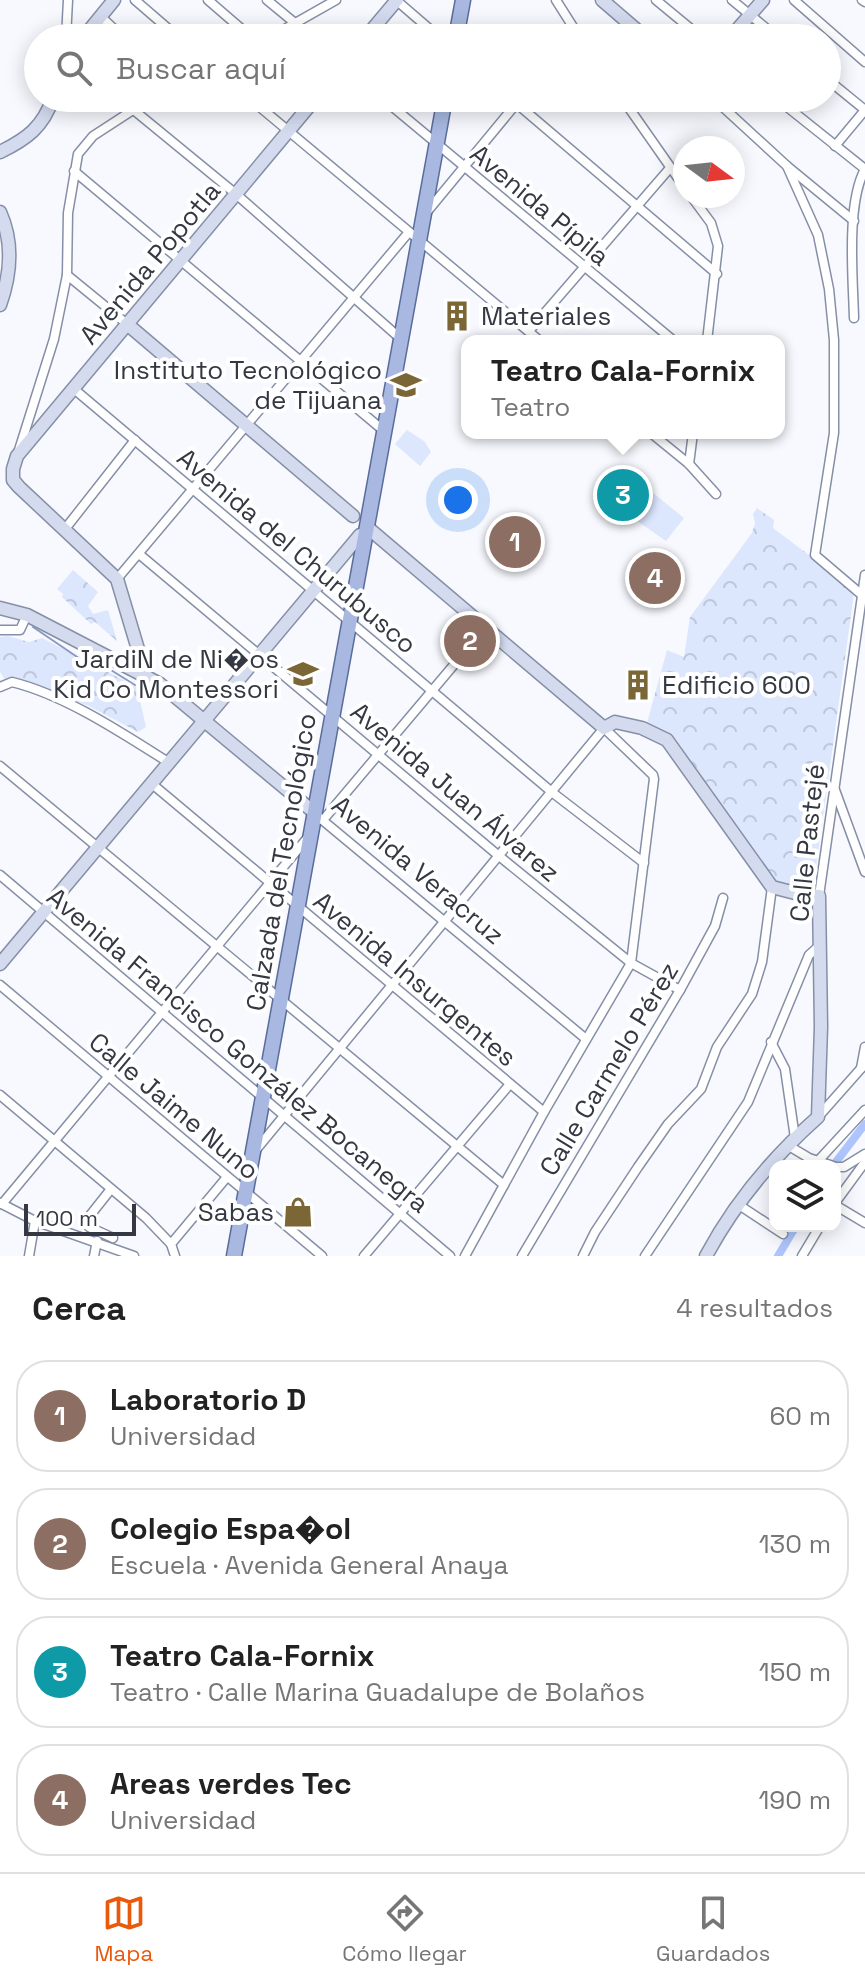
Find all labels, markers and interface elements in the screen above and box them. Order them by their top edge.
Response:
search box [24,24,841,112]
icon: search [52,46,96,90]
text: Buscar aquí [116,49,286,88]
north arrow [673,136,745,208]
street label: Avenida Pípila [463,137,617,273]
street label: Avenida Popotla [72,175,228,351]
building icon: Materiales [440,299,474,333]
place label: Materiales [481,299,611,333]
popup [461,335,785,439]
text: Teatro Cala-Fornix [491,351,755,390]
place label: Instituto Tecnológico de Tijuana [114,353,382,417]
school or university icon: Instituto Tecnológico de Tijuana [389,368,423,402]
text: Teatro [491,390,570,424]
street label: Avenida del Churubusco [170,441,424,661]
pin: 3 [597,465,649,525]
your location [438,480,478,520]
pin: 1 [489,512,541,572]
pin: 4 [629,548,681,608]
pin: 2 [444,611,496,671]
place label: JardiN de Ni�os Kid Co Montessori [53,642,279,706]
school or university icon: JardiN de Ni�os Kid Co Montessori [286,657,320,691]
building icon: Edificio 600 [621,668,655,702]
place label: Edificio 600 [662,668,811,702]
street label: Avenida Juan Álvarez [344,695,566,889]
street label: Calzada del Tecnológico [238,710,324,1014]
street label: Calle Pastejé [782,762,832,924]
street label: Avenida Veracruz [325,788,511,952]
street label: Avenida Francisco González Bocanegra [40,880,436,1220]
street label: Avenida Insurgentes [306,884,524,1074]
street label: Calle Carmelo Pérez [532,956,686,1182]
street label: Calle Jaime Nuno [82,1025,266,1187]
map controls [769,1160,841,1232]
button: layers [769,1160,841,1232]
place label: Sabas [198,1195,274,1229]
shop icon: Sabas [281,1195,315,1229]
scale bar [24,1200,136,1236]
text: 100 m [36,1204,98,1232]
text: Cerca [32,1287,126,1330]
text: 4 resultados [676,1291,833,1325]
text: Laboratorio D [110,1380,306,1419]
text: 1 [54,1399,66,1433]
text: 60 m [769,1399,831,1433]
text: Universidad [110,1419,256,1453]
text: Colegio Espa�ol [110,1509,351,1548]
text: 2 [52,1527,68,1561]
text: 130 m [759,1527,831,1561]
text: Escuela · Avenida General Anaya [110,1548,509,1582]
text: Teatro Cala-Fornix [110,1636,374,1675]
text: 3 [52,1655,68,1689]
text: 150 m [759,1655,831,1689]
text: Teatro · Calle Marina Guadalupe de Bolaños [110,1675,645,1709]
text: Areas verdes Tec [110,1764,352,1803]
text: 4 [52,1783,68,1817]
text: 190 m [759,1783,831,1817]
text: Universidad [110,1803,256,1837]
tab: Mapa [95,1891,153,1967]
tab: Cómo llegar [342,1891,467,1967]
tab: Guardados [656,1891,770,1967]

